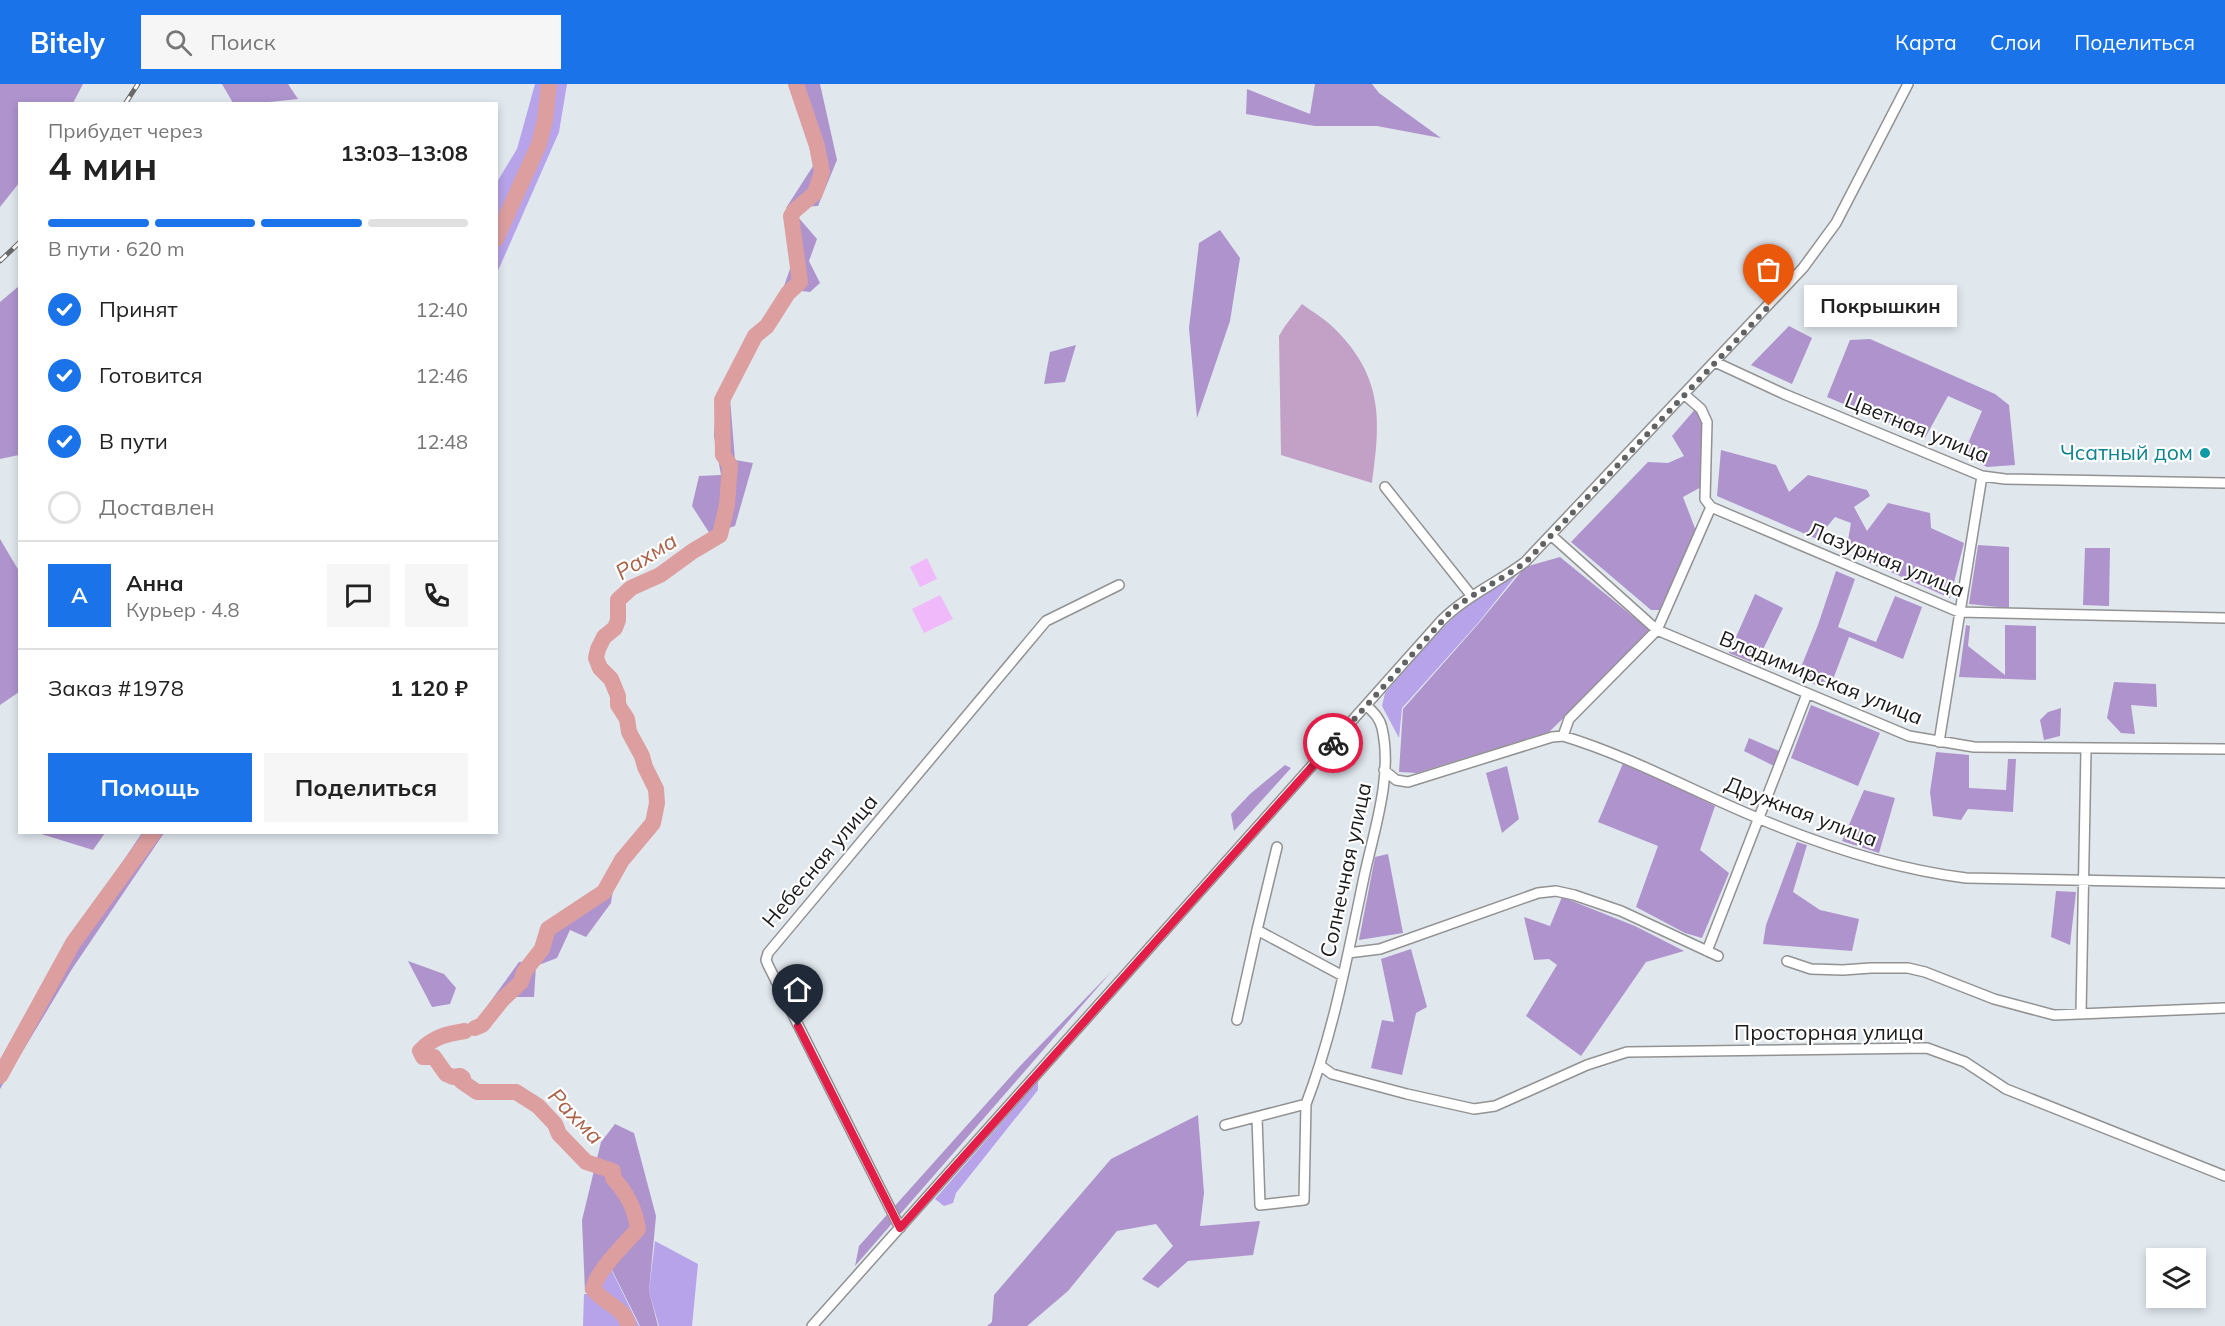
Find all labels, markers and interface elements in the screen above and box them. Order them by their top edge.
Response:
search box [141,15,561,69]
text: Bitely [30,25,105,60]
icon: search [162,26,195,59]
text: Поиск [210,28,276,56]
text: Карта [1895,29,1957,55]
text: Слои [1990,29,2041,55]
text: Поделиться [2074,29,2195,55]
text: Прибудет через [48,118,203,143]
text: 13:03–13:08 [340,139,468,167]
text: 4 мин [48,141,157,190]
text: В пути · 620 m [48,236,184,261]
pin [1743,244,1794,306]
icon: bag [1752,253,1785,286]
callout: Покрышкин [1805,285,1958,327]
icon: check [48,293,81,326]
text: Покрышкин [1820,293,1941,318]
text: Принят [99,295,178,323]
text: 12:40 [415,297,468,322]
icon: check [48,359,81,392]
text: Готовится [99,361,203,389]
text: 12:46 [415,363,468,388]
street label: Цветная улица [1841,386,1993,468]
icon: check [48,425,81,458]
text: В пути [99,427,168,455]
text: 12:48 [415,429,468,454]
place label: Чсатный дом [2060,439,2193,465]
marker: Чсатный дом [2198,446,2212,460]
text: Доставлен [99,493,215,521]
street label: Лазурная улица [1804,516,1969,602]
water label: Рахма [610,526,682,586]
button: chat [327,564,390,627]
button: phone [405,564,468,627]
text: Анна [126,569,184,597]
text: А [71,581,88,609]
text: Курьер · 4.8 [126,597,240,622]
street label: Владимирская улица [1716,624,1927,730]
text: Заказ #1978 [48,674,184,702]
text: 1 120 ₽ [390,674,468,702]
courier [1303,713,1363,773]
icon: bike [1317,727,1350,760]
button: Помощь [48,753,252,822]
button: Поделиться [264,753,468,822]
street label: Дружная улица [1721,770,1881,852]
street label: Солнечная улица [1314,780,1376,960]
street label: Небесная улица [756,789,882,932]
pin [772,964,823,1026]
icon: home [781,973,814,1006]
street label: Просторная улица [1734,1019,1924,1045]
water label: Рахма [542,1082,610,1150]
map controls [2146,1248,2206,1308]
button: layers [2146,1248,2206,1308]

